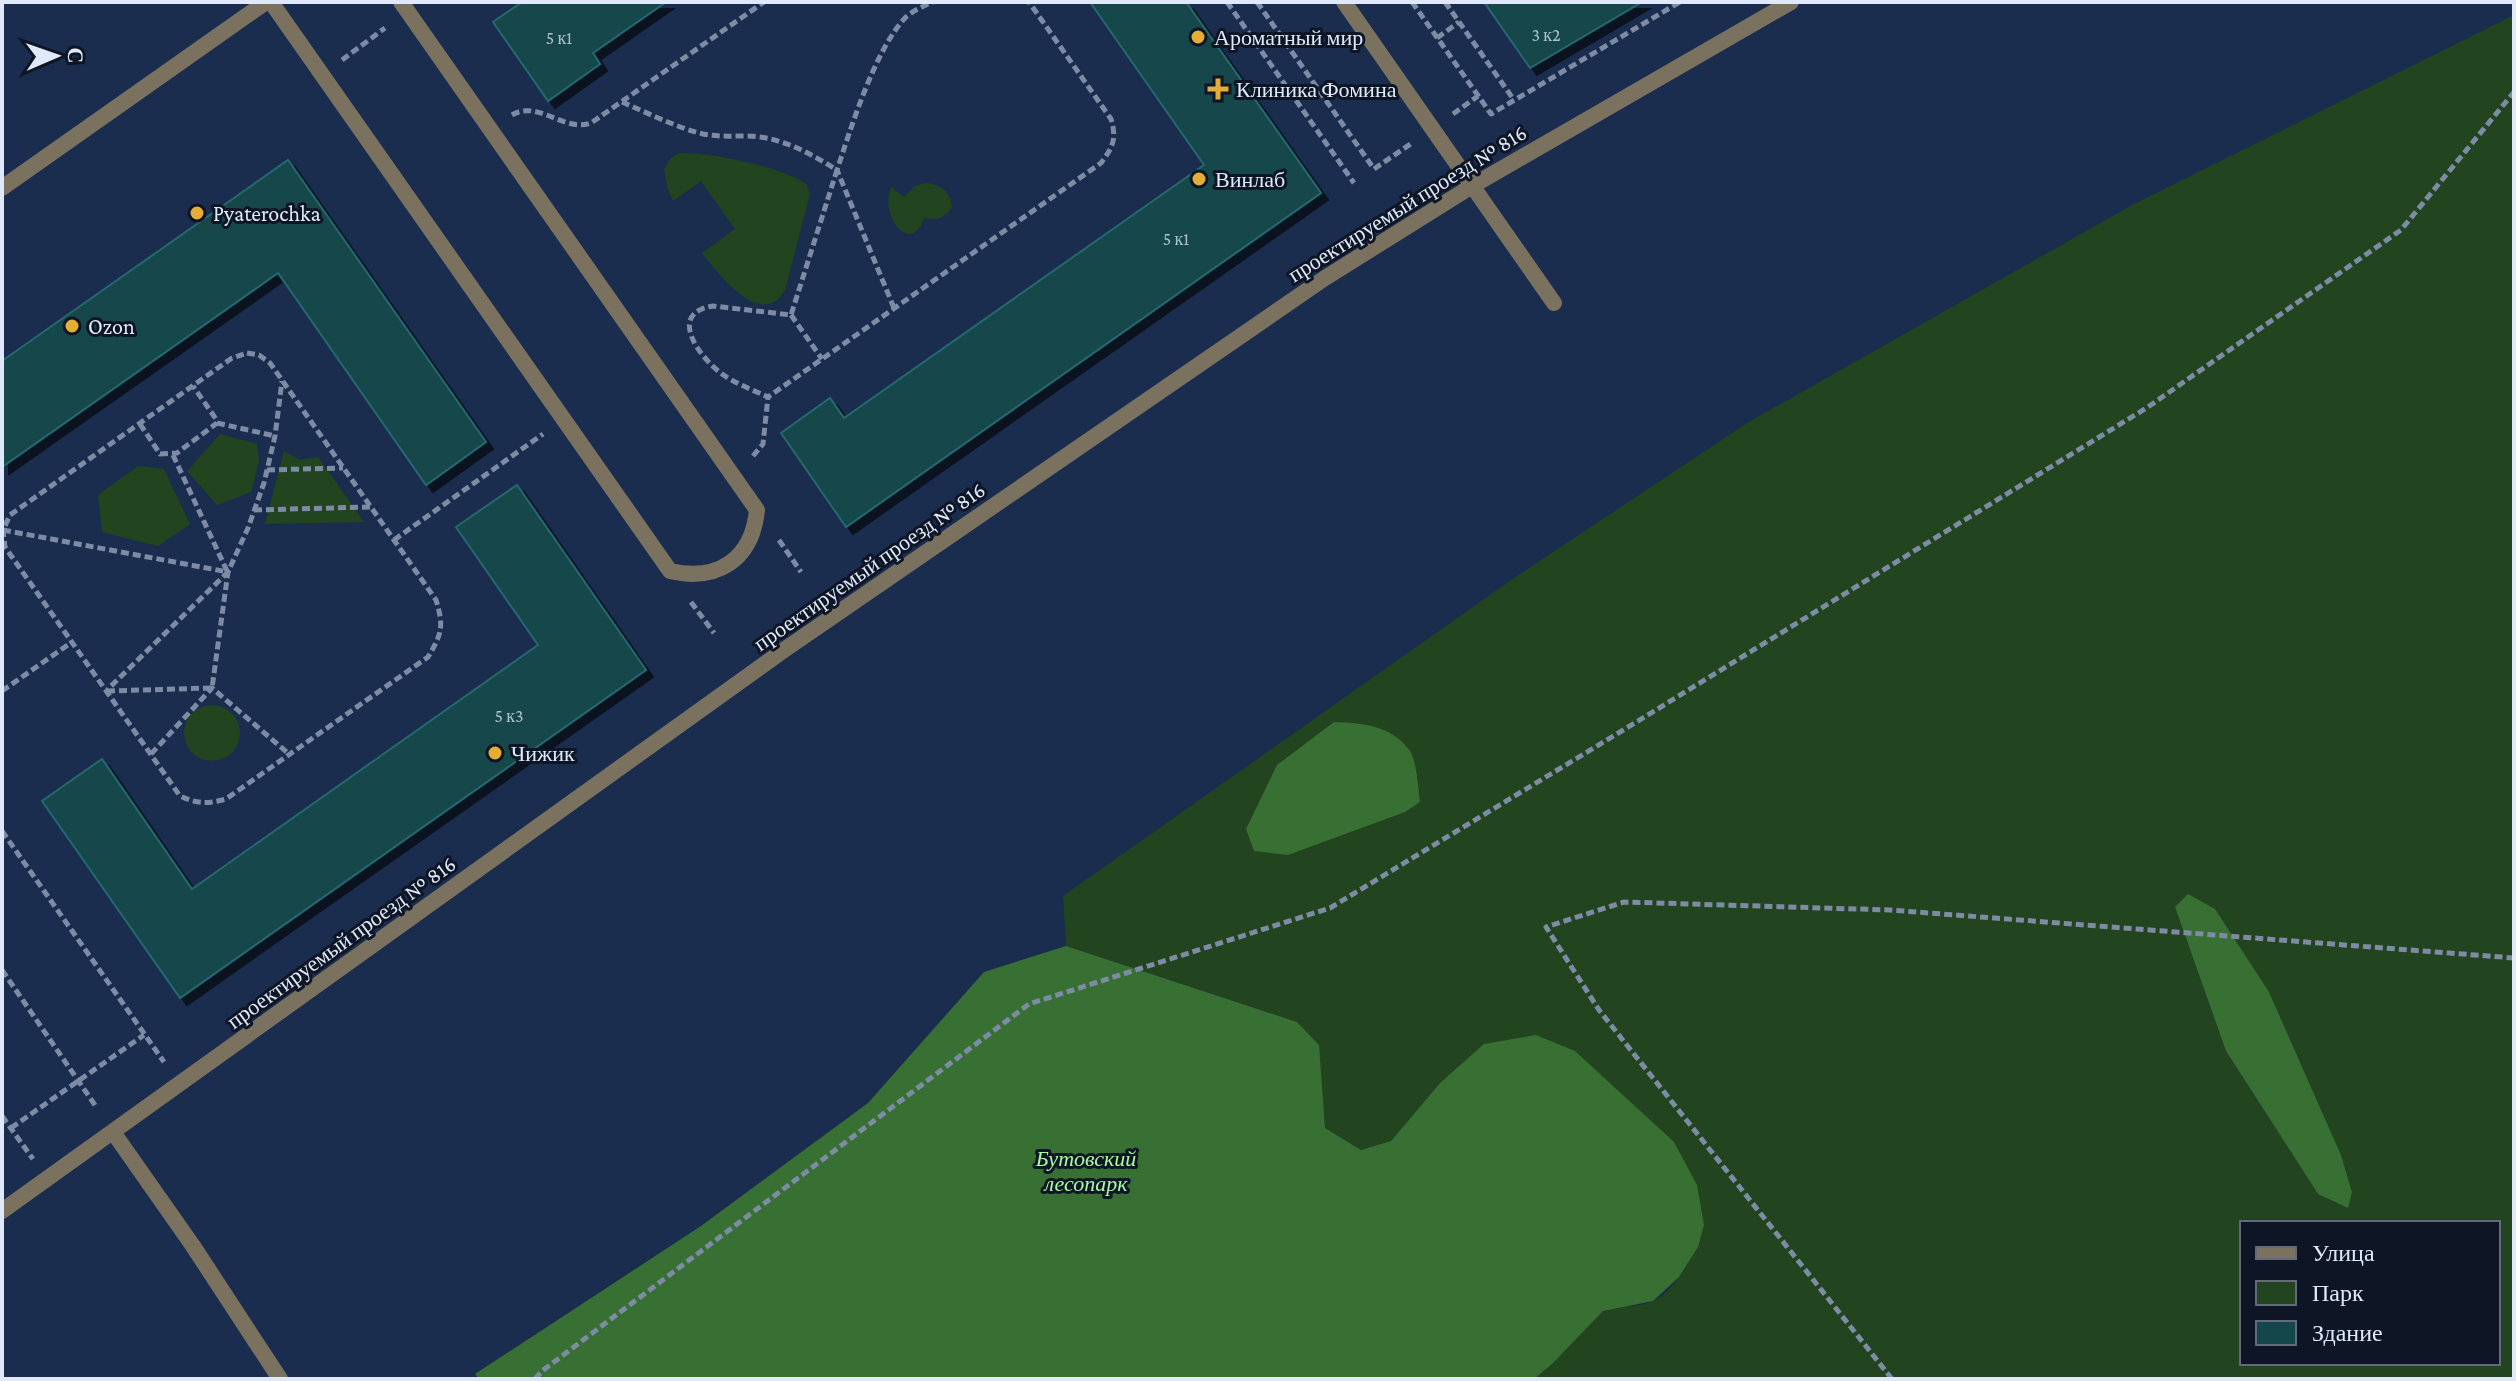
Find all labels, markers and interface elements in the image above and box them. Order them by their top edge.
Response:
north arrow [16,16,96,96]
place label: Ароматный мир [1214,25,1363,50]
house number: 3 к2 [1531,25,1561,45]
house number: 5 к1 [546,28,572,48]
marker: Ароматный мир [1189,28,1207,46]
text: С [63,47,88,64]
place label: Клиника Фомина [1236,77,1397,102]
marker: Клиника Фомина [1207,78,1229,100]
street label: проектируемый проезд № 816 [1283,120,1531,287]
place label: Винлаб [1215,167,1285,192]
marker: Винлаб [1190,170,1208,188]
place label: Pyaterochka [213,201,321,226]
marker: Pyaterochka [188,204,206,222]
house number: 5 к1 [1163,229,1189,249]
place label: Ozon [88,314,135,339]
marker: Ozon [63,317,81,335]
street label: проектируемый проезд № 816 [749,477,990,656]
house number: 5 к3 [494,706,524,726]
place label: Чижик [511,741,575,766]
marker: Чижик [486,744,504,762]
street label: проектируемый проезд № 816 [222,851,461,1034]
park label: Бутовский лесопарк [1035,1146,1136,1196]
legend [2240,1221,2500,1365]
text: Улица [2312,1239,2375,1266]
text: Парк [2312,1279,2364,1306]
text: Здание [2312,1319,2383,1346]

